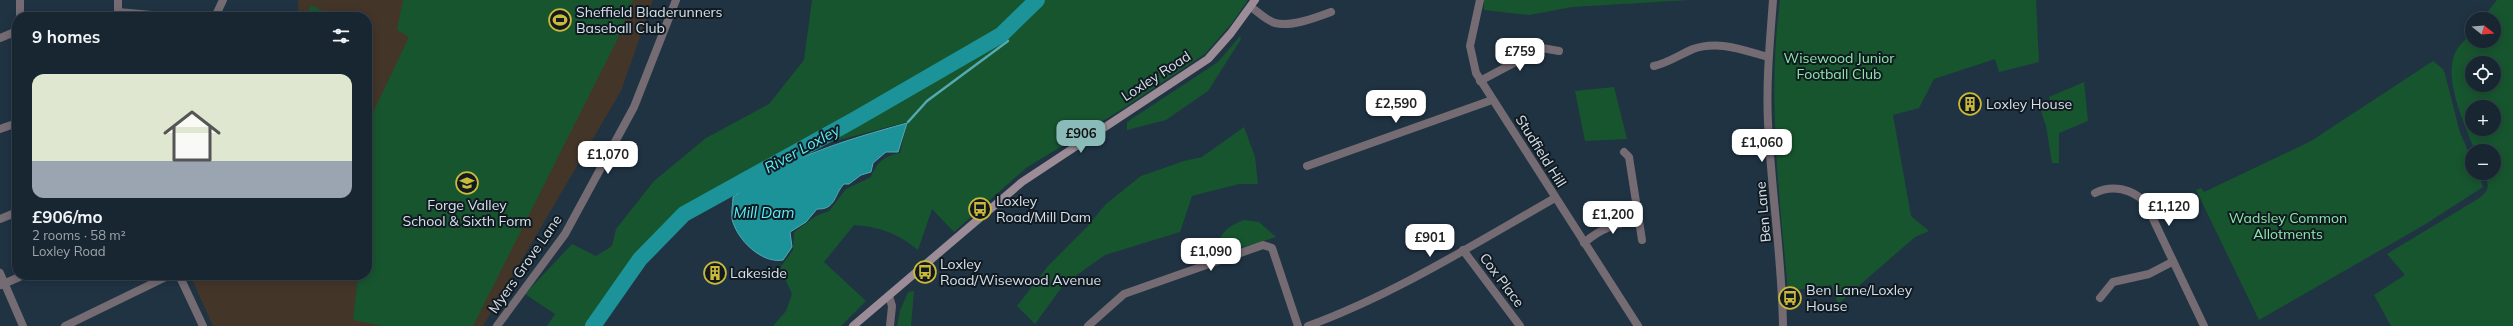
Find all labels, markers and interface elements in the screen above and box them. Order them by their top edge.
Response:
place label: Sheffield Bladerunners Baseball Club [576,3,723,37]
sports icon: Sheffield Bladerunners Baseball Club [547,7,573,33]
north arrow [2465,12,2501,48]
map controls [2465,12,2501,180]
icon: filters [330,25,352,47]
text: 9 homes [32,26,100,47]
pin: £759 [1496,38,1544,72]
text: £759 [1504,43,1536,59]
street label: Loxley Road [1118,47,1194,105]
park label: Wisewood Junior Football Club [1784,49,1895,83]
button: locate [2465,56,2501,92]
pin: £2,590 [1363,90,1429,124]
building icon: Loxley House [1957,91,1983,117]
text: £2,590 [1375,95,1417,111]
place label: Loxley House [1986,95,2072,113]
icon: home [156,100,228,172]
button: + [2465,100,2501,136]
street label: Studfield Hill [1512,112,1570,190]
water label: River Loxley [761,120,844,177]
pin: £906 [1057,120,1105,154]
text: £906 [1065,125,1097,141]
pin: £1,060 [1729,129,1795,163]
text: £1,060 [1741,134,1783,150]
pin: £1,070 [575,141,641,175]
button: − [2465,144,2501,180]
text: £1,070 [587,146,629,162]
school or university icon: Forge Valley School & Sixth Form [454,170,480,196]
street label: Ben Lane [1751,181,1775,243]
place label: Loxley Road/Mill Dam [996,192,1091,226]
pin: £1,120 [2136,193,2202,227]
place label: Forge Valley School & Sixth Form [402,196,532,230]
bus stop icon: Loxley Road/Mill Dam [967,196,993,222]
text: £1,120 [2148,198,2190,214]
pin: £1,200 [1580,201,1646,235]
water label: Mill Dam [734,203,794,222]
text: £906/mo [32,206,103,227]
text: £1,200 [1592,206,1634,222]
park label: Wadsley Common Allotments [2229,209,2347,243]
street label: Myers Grove Lane [484,211,566,317]
pin: £901 [1406,224,1454,258]
text: 2 rooms · 58 m² [32,227,126,243]
text: £901 [1414,229,1446,245]
pin: £1,090 [1178,238,1244,272]
text: Loxley Road [32,243,106,259]
text: £1,090 [1190,243,1232,259]
street label: Cox Place [1476,249,1528,311]
place label: Loxley Road/Wisewood Avenue [940,255,1101,289]
bus stop icon: Loxley Road/Wisewood Avenue [912,259,938,285]
building icon: Lakeside [702,260,728,286]
place label: Lakeside [730,264,787,282]
place label: Ben Lane/Loxley House [1806,281,1913,315]
bus stop icon: Ben Lane/Loxley House [1777,285,1803,311]

